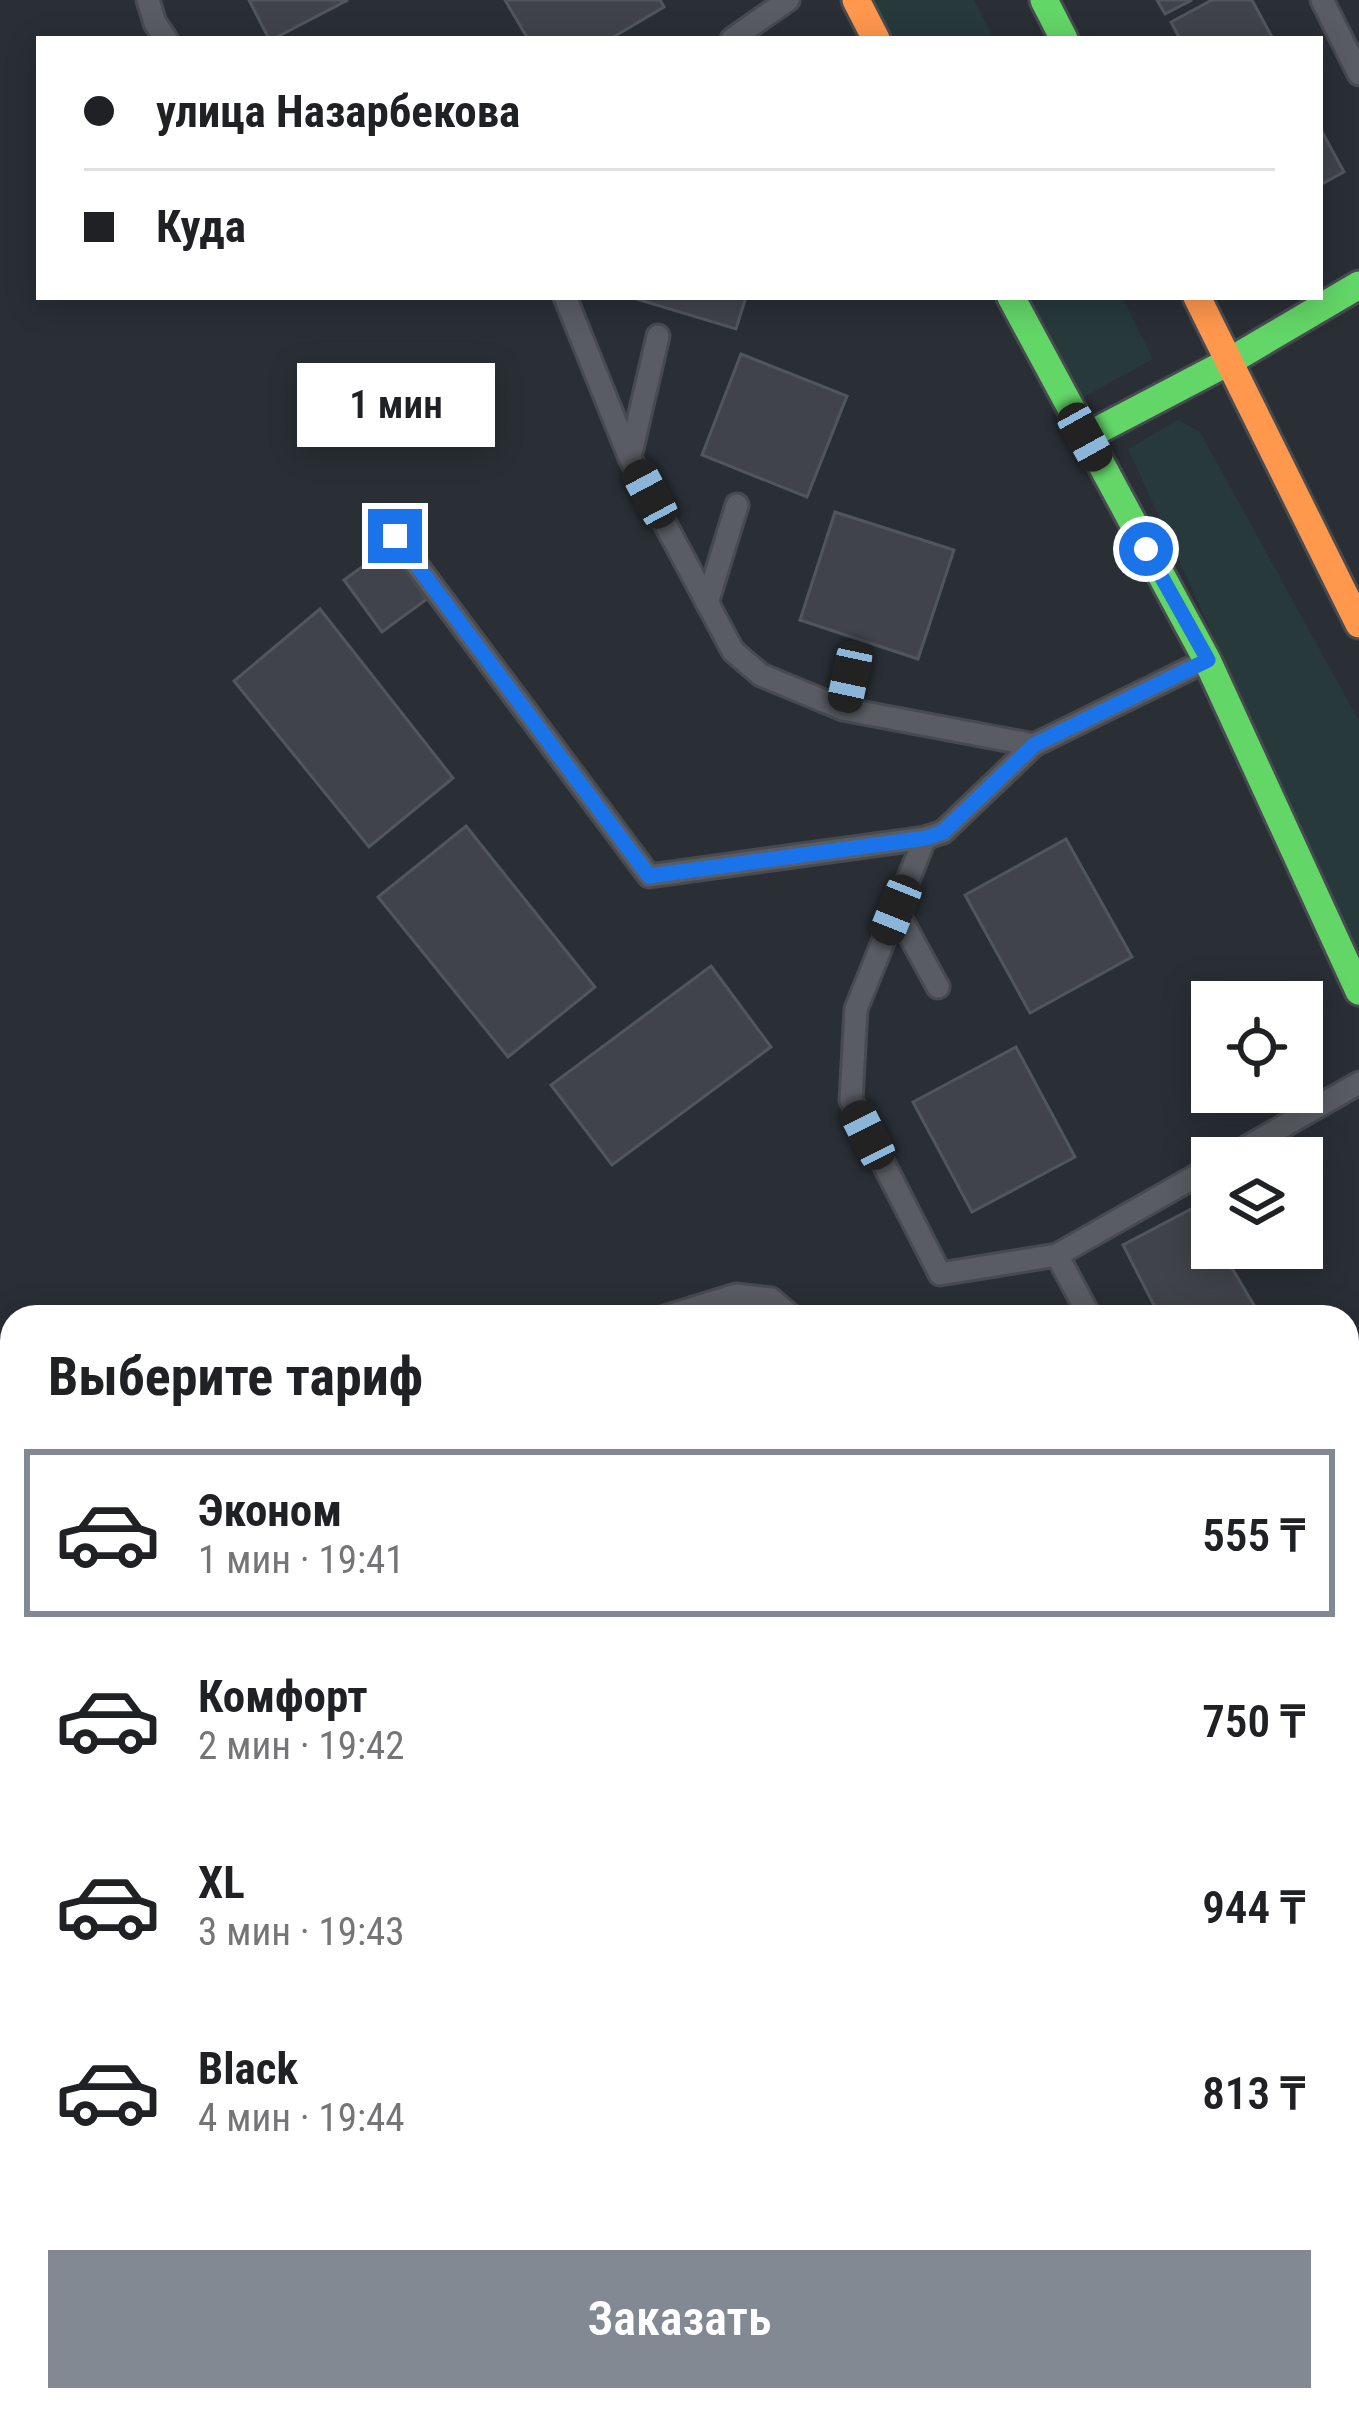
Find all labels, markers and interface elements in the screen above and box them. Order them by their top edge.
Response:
text: улица Назарбекова [156,85,520,138]
text: Куда [156,200,246,253]
callout: 1 мин [296,362,494,446]
text: 1 мин [349,382,443,428]
car [1052,397,1118,477]
car [617,454,683,534]
route end [368,509,422,563]
route start [1119,522,1173,576]
car [825,638,875,716]
car [866,870,926,950]
map controls [1191,981,1323,1269]
button: locate [1191,981,1323,1113]
car [836,1095,900,1175]
button: layers [1191,1137,1323,1269]
text: Выберите тариф [48,1345,423,1408]
icon: car [54,1479,162,1587]
text: Эконом [198,1484,342,1537]
text: 555 ₸ [1202,1509,1305,1562]
text: 1 мин · 19:41 [198,1537,405,1583]
icon: car [54,1665,162,1773]
text: Комфорт [198,1670,368,1723]
text: 750 ₸ [1202,1695,1305,1748]
text: 2 мин · 19:42 [198,1723,405,1769]
icon: car [54,1851,162,1959]
text: XL [198,1856,245,1909]
text: 944 ₸ [1202,1881,1305,1934]
text: 3 мин · 19:43 [198,1909,405,1955]
icon: car [54,2037,162,2145]
text: Black [198,2042,298,2095]
text: 813 ₸ [1202,2067,1305,2120]
text: 4 мин · 19:44 [198,2095,405,2141]
button: Заказать [48,2250,1311,2388]

